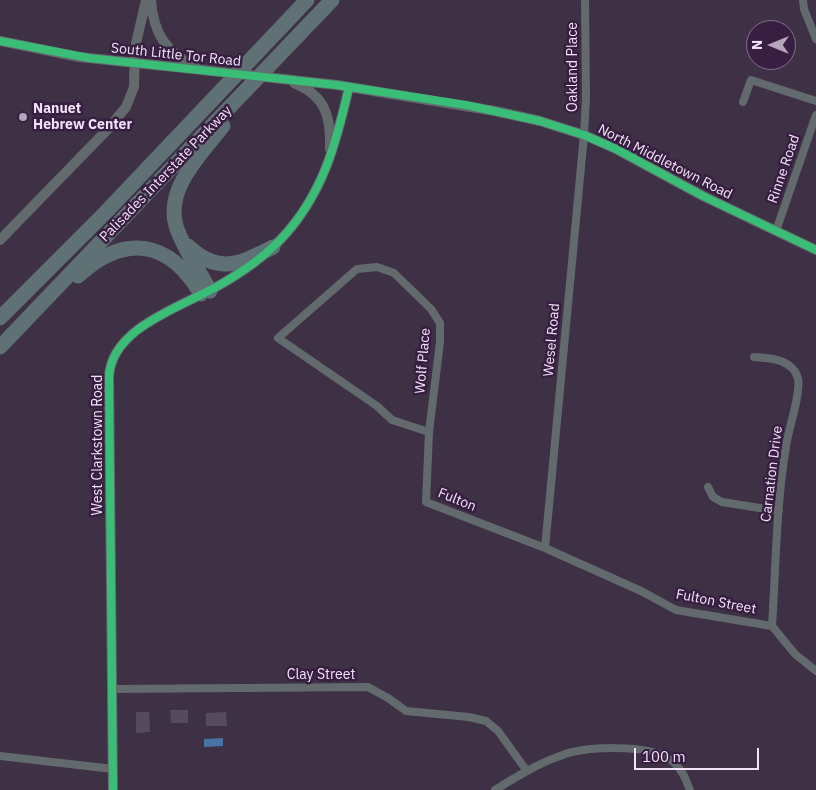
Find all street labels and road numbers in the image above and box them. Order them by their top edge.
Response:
street label: Oakland Place [565,22,581,112]
street label: South Little Tor Road [110,40,242,70]
street label: Palisades Interstate Parkway [96,102,236,246]
street label: North Middletown Road [595,121,735,203]
street label: Rinne Road [764,132,804,206]
street label: Wesel Road [540,303,564,377]
street label: Wolf Place [412,327,434,395]
street label: West Clarkstown Road [90,375,106,515]
street label: Carnation Drive [758,425,786,523]
street label: Fulton [435,485,479,515]
street label: Fulton Street [674,586,758,618]
street label: Clay Street [287,667,355,683]

